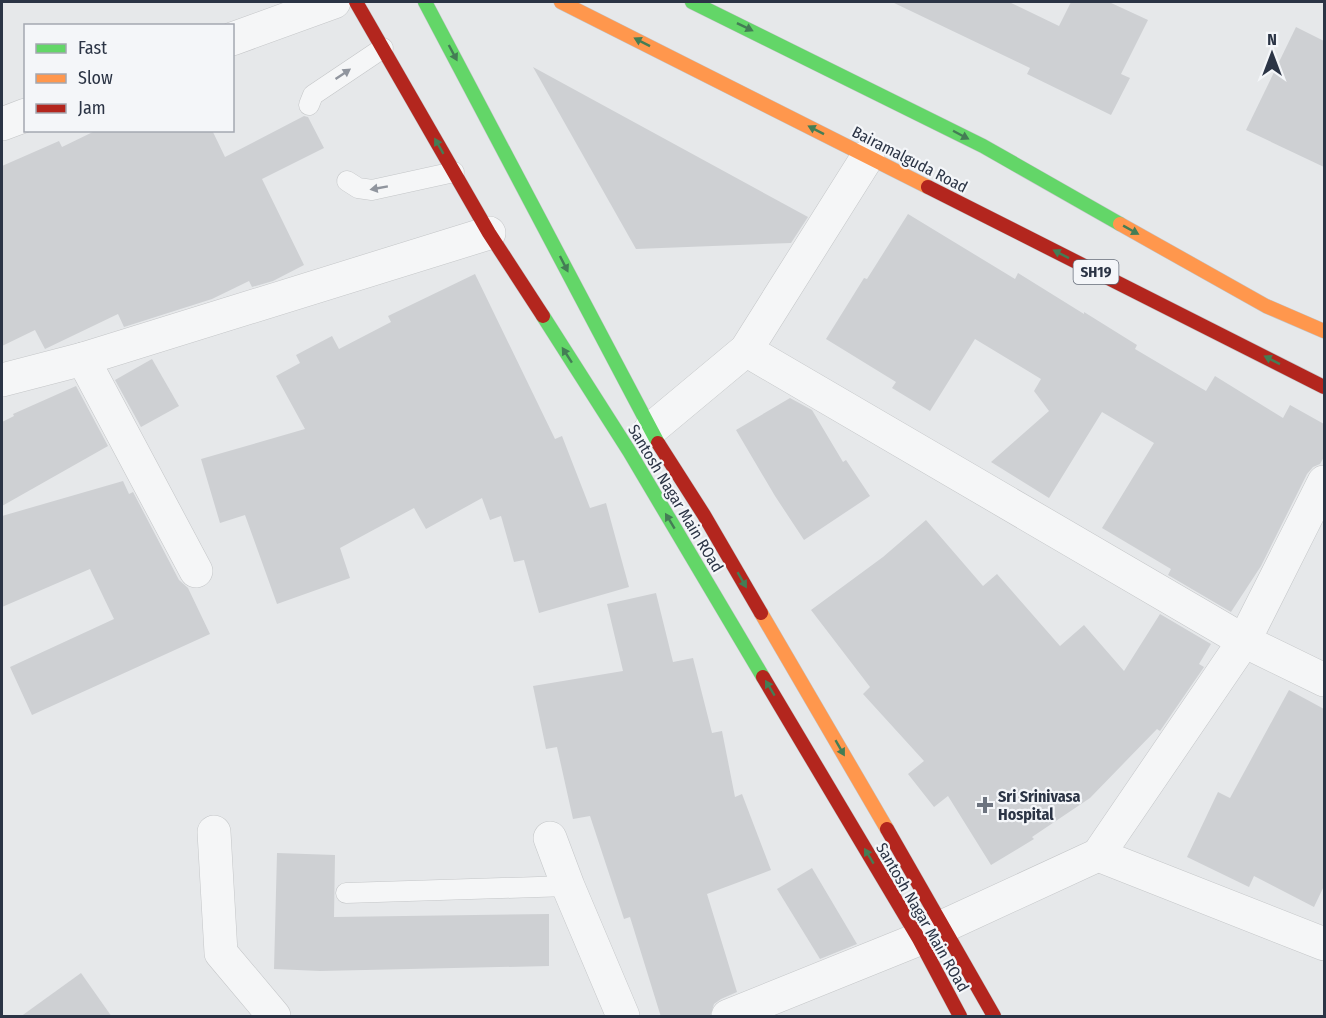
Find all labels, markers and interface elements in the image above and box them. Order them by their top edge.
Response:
one-way arrow [736,23,753,32]
legend [24,24,234,132]
north arrow [1242,24,1302,84]
text: N [1267,30,1277,49]
text: Fast [78,37,107,59]
one-way arrow [633,37,650,47]
one-way arrow [448,45,458,62]
text: Slow [78,67,113,89]
one-way arrow [335,69,351,80]
text: Jam [78,97,106,119]
street label: Bairamalguda Road [849,122,971,197]
one-way arrow [807,125,824,135]
one-way arrow [953,130,970,140]
one-way arrow [434,137,444,154]
one-way arrow [369,184,388,193]
one-way arrow [1123,225,1140,235]
one-way arrow [1052,249,1069,258]
one-way arrow [559,255,569,272]
road number: SH19 [1074,260,1118,284]
one-way arrow [562,347,573,363]
one-way arrow [1264,356,1281,365]
street label: Santosh Nagar Main ROad [624,421,727,575]
one-way arrow [665,513,676,529]
one-way arrow [736,572,747,588]
one-way arrow [765,679,775,696]
one-way arrow [835,740,845,757]
place label: Sri Srinivasa Hospital [998,787,1080,824]
marker: Sri Srinivasa Hospital [976,796,994,814]
street label: Santosh Nagar Main ROad [872,839,973,995]
one-way arrow [864,848,875,864]

